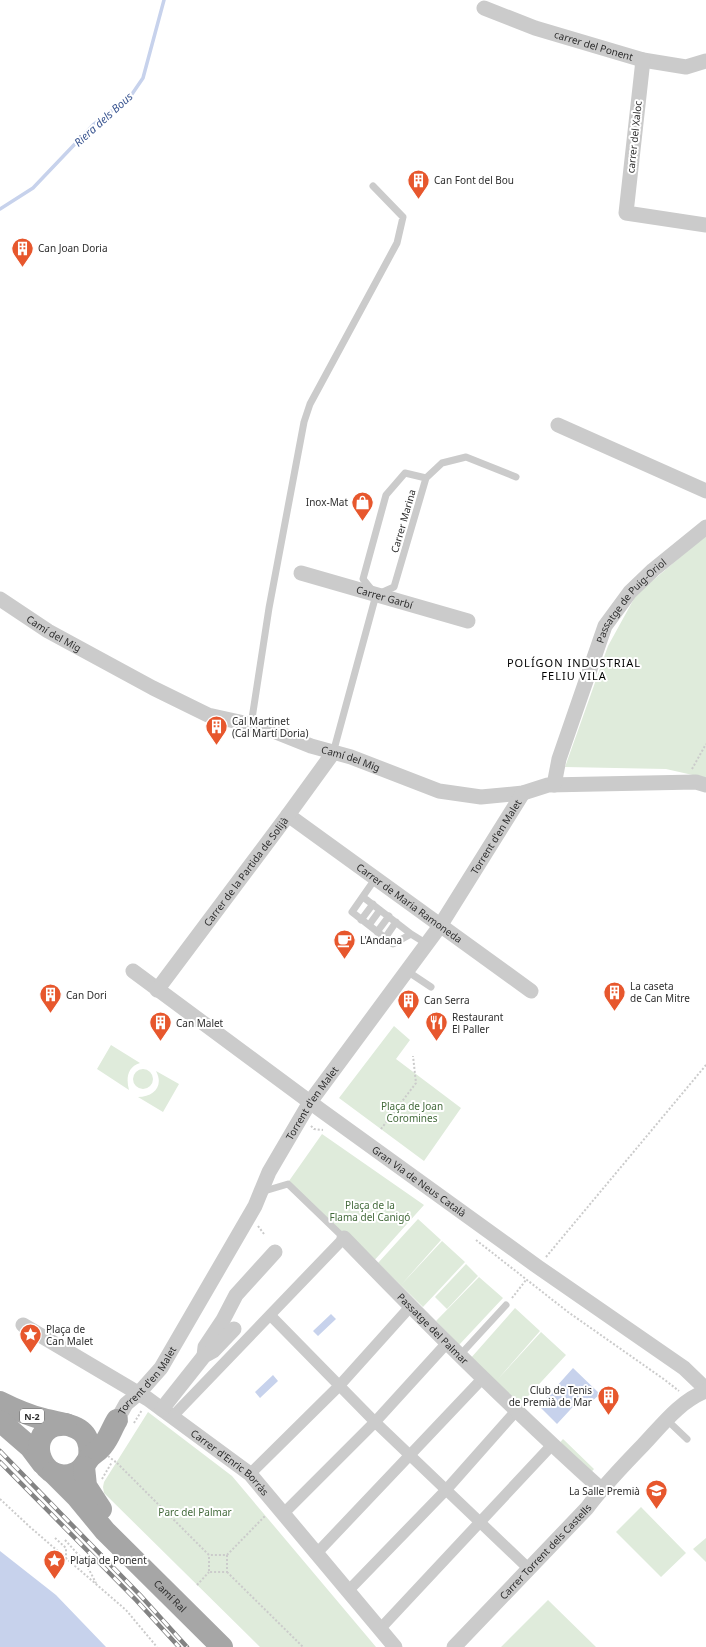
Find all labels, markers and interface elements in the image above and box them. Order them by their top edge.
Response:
street label: carrer del Ponent [553,27,635,64]
water label: Riera dels Bous [70,88,136,149]
street label: carrer del Xaloc [623,100,645,174]
building icon: Can Font del Bou [406,167,432,200]
place label: Can Font del Bou [434,173,514,187]
building icon: Can Joan Doria [9,235,35,268]
place label: Can Joan Doria [38,241,108,255]
street label: Carrer Marina [387,488,419,554]
shop icon: Inox-Mat [350,489,376,522]
place label: Inox-Mat [306,495,348,509]
street label: Passatge de Puig-Oriol [593,555,669,645]
street label: Carrer Garbí [355,582,415,612]
street label: Camí del Mig [24,612,84,655]
district label: POLÍGON INDUSTRIAL FELIU VILA [507,655,641,683]
building icon: Cal Martinet (Cal Martí Doria) [203,714,229,747]
place label: Cal Martinet (Cal Martí Doria) [232,714,308,740]
street label: Camí del Mig [320,742,382,775]
street label: Torrent d'en Malet [467,796,525,877]
street label: Carrer de la Partida de Solijà [200,814,291,929]
street label: Carrer de Maria Ramoneda [354,860,465,946]
cafe icon: L'Andana [331,927,357,960]
place label: L'Andana [360,933,402,947]
building icon: La caseta de Can Mitre [601,979,627,1012]
place label: La caseta de Can Mitre [630,979,690,1005]
building icon: Can Dori [38,982,64,1015]
building icon: Can Serra [395,987,421,1020]
place label: Can Dori [66,988,107,1002]
place label: Can Serra [424,993,470,1007]
building icon: Can Malet [148,1010,174,1043]
restaurant icon: Restaurant El Paller [424,1010,450,1043]
place label: Restaurant El Paller [452,1010,504,1036]
place label: Can Malet [176,1016,224,1030]
street label: Torrent d'en Malet [282,1063,341,1142]
park label: Plaça de Joan Coromines [381,1099,443,1125]
street label: Gran Via de Neus Català [369,1142,469,1220]
park label: Plaça de la Flama del Canigó [330,1198,410,1224]
street label: Passatge del Palmar [394,1290,472,1367]
place icon: Plaça de Can Malet [18,1322,44,1355]
place label: Plaça de Can Malet [46,1322,94,1348]
street label: Torrent d'en Malet [114,1343,179,1417]
place label: Club de Tenis de Premià de Mar [509,1383,592,1409]
building icon: Club de Tenis de Premià de Mar [595,1383,621,1416]
road number: N-2 [20,1409,44,1423]
street label: Carrer d'Enric Borràs [188,1426,272,1499]
school or university icon: La Salle Premià [643,1478,669,1511]
place label: La Salle Premià [569,1484,640,1498]
street label: Carrer Torrent dels Castells [496,1501,595,1602]
park label: Parc del Palmar [158,1505,232,1519]
place icon: Platja de Ponent [41,1547,67,1580]
place label: Platja de Ponent [70,1553,147,1567]
street label: Camí Ral [151,1576,190,1615]

